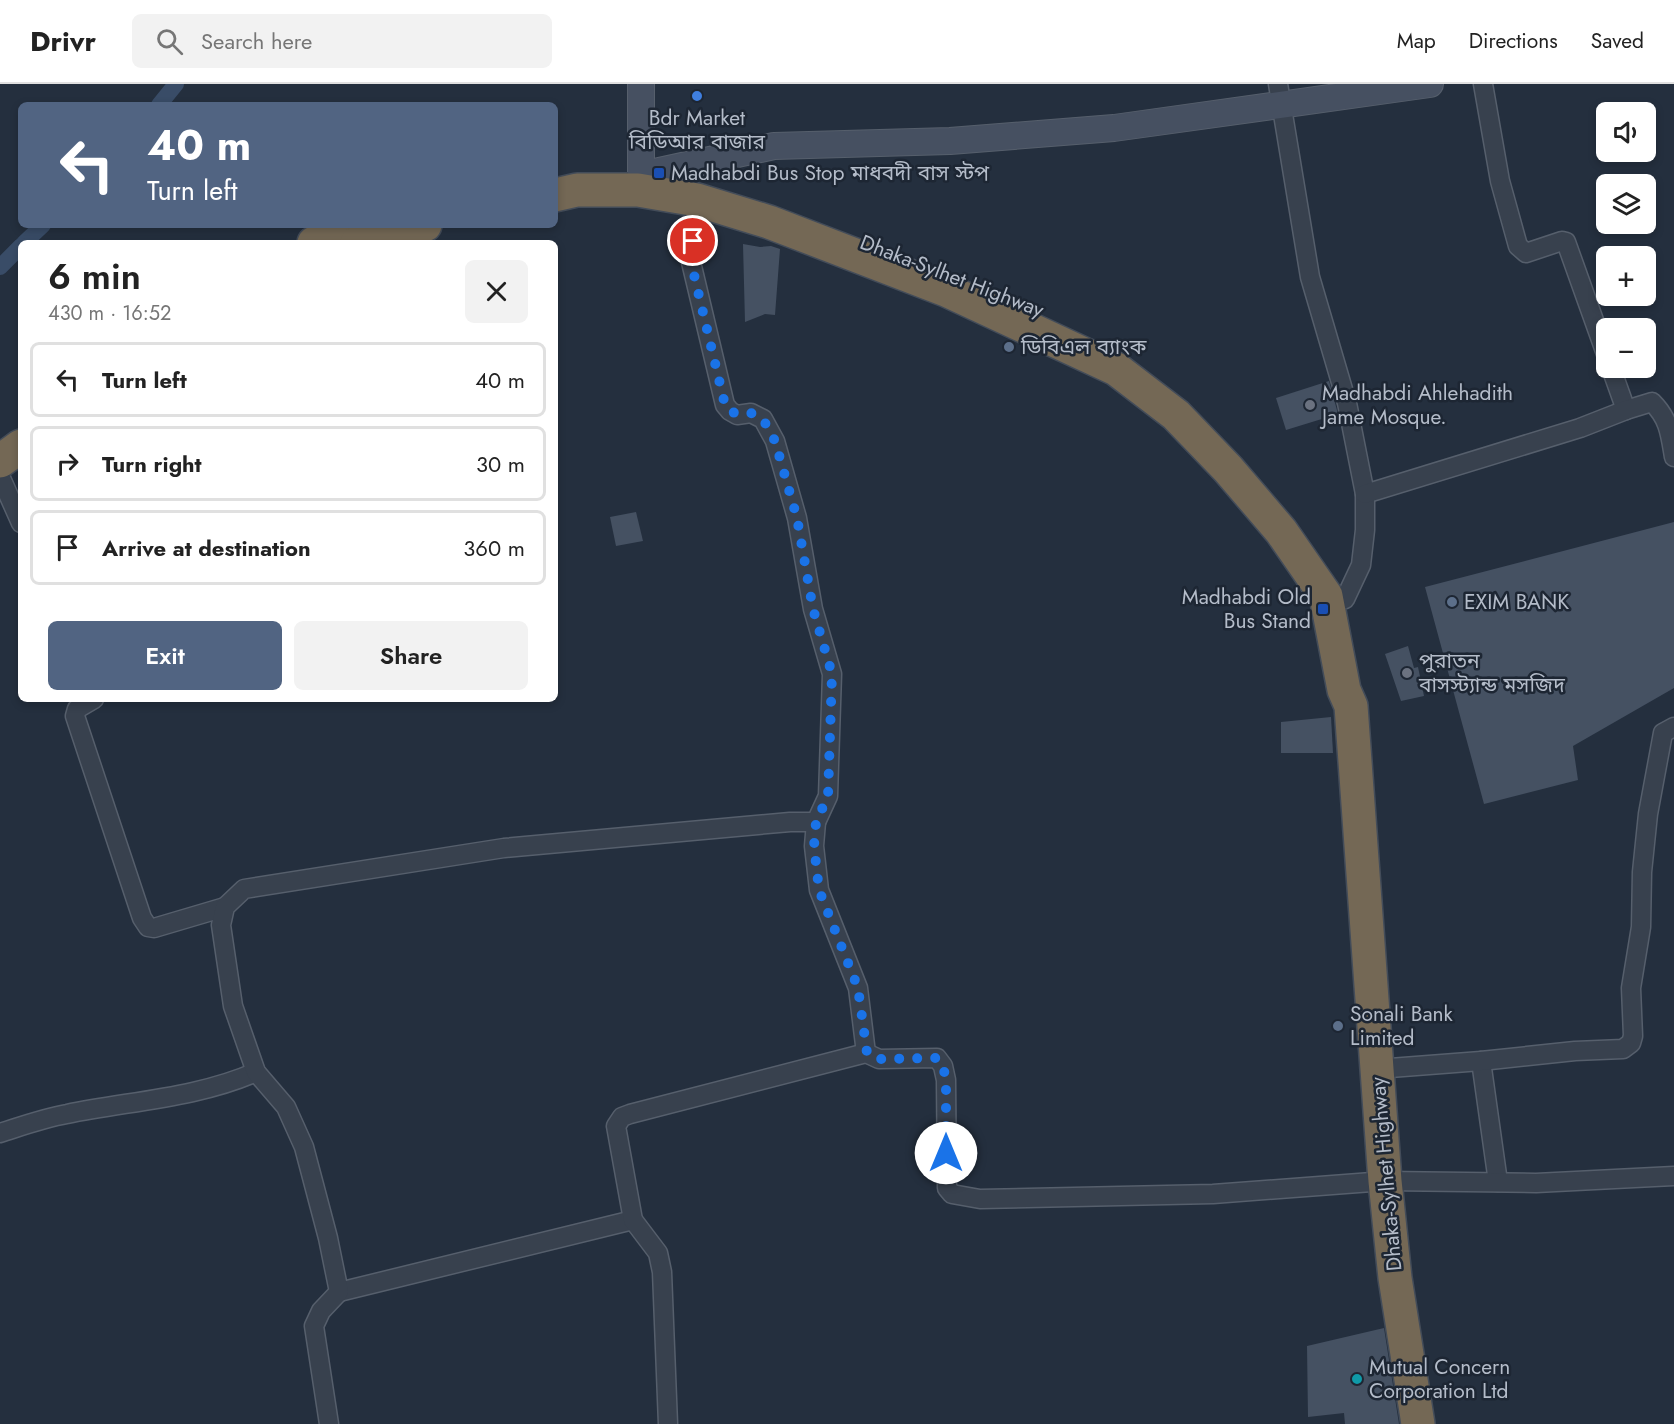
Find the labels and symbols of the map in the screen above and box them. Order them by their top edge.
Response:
marker: Bdr Market বিডিআর বাজার [690,89,704,103]
place label: Bdr Market বিডিআর বাজার [628,103,766,157]
place label: Madhabdi Bus Stop মাধবদী বাস স্টপ [671,158,990,188]
marker: Madhabdi Bus Stop মাধবদী বাস স্টপ [652,166,666,180]
pin [667,215,718,266]
street label: Dhaka-Sylhet Highway [856,227,1049,325]
place label: ডিবিএল ব্যাংক [1020,332,1148,362]
marker: ডিবিএল ব্যাংক [1002,340,1016,354]
place label: Madhabdi Ahlehadith Jame Mosque. [1319,378,1513,432]
marker: Madhabdi Ahlehadith Jame Mosque. [1303,398,1317,412]
place label: Madhabdi Old Bus Stand [1182,582,1311,636]
place label: EXIM BANK [1464,587,1569,617]
marker: EXIM BANK [1445,595,1459,609]
marker: Madhabdi Old Bus Stand [1316,602,1330,616]
place label: পুরাতন বাসস্ট্যান্ড মসজিদ [1418,646,1565,700]
marker: পুরাতন বাসস্ট্যান্ড মসজিদ [1400,666,1414,680]
place label: Sonali Bank Limited [1350,999,1454,1053]
marker: Sonali Bank Limited [1331,1019,1345,1033]
street label: Dhaka-Sylhet Highway [1363,1075,1409,1272]
position arrow [914,1121,978,1185]
place label: Mutual Concern Corporation Ltd [1369,1352,1510,1406]
marker: Mutual Concern Corporation Ltd [1350,1372,1364,1386]

